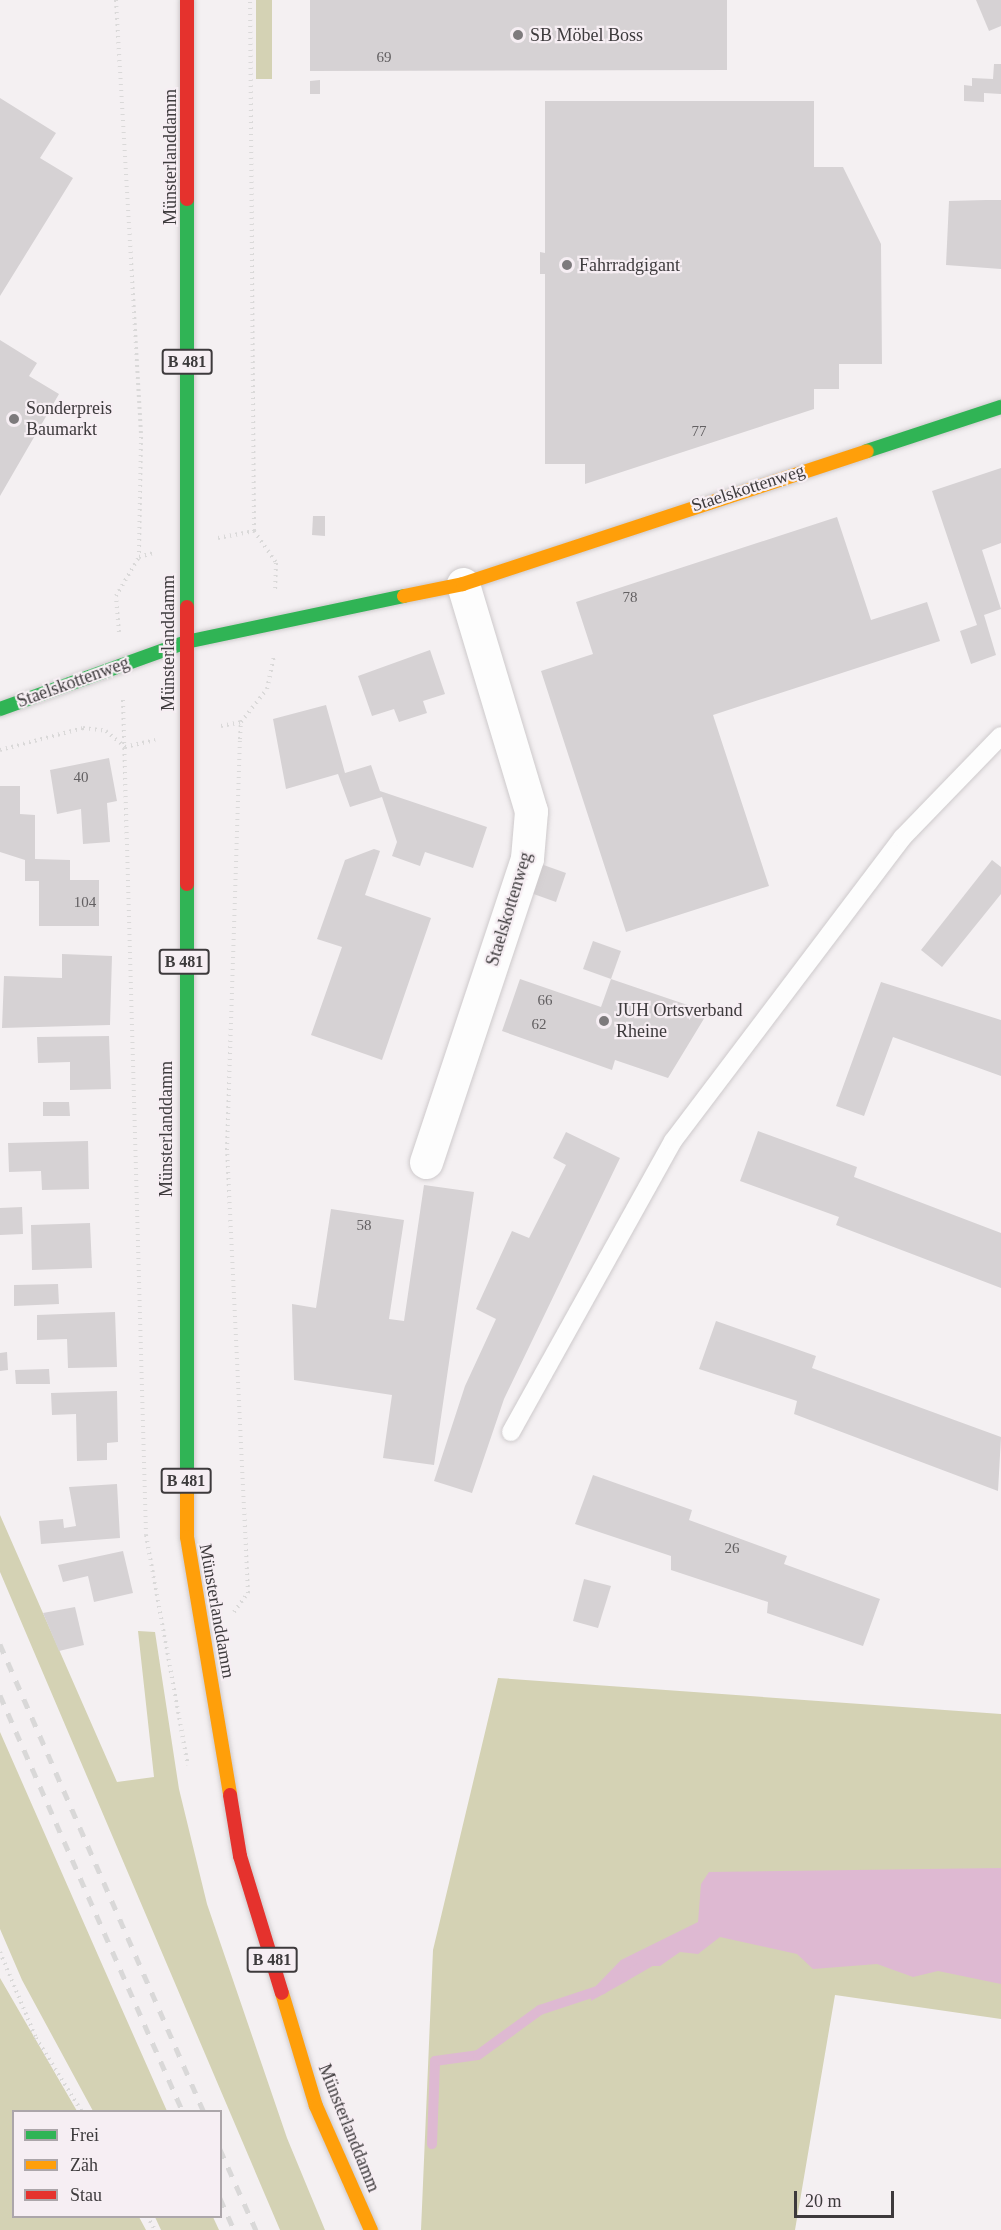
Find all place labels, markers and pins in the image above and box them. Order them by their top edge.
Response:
place label: SB Möbel Boss [530,24,643,46]
marker: SB Möbel Boss [511,28,525,42]
place label: Fahrradgigant [579,254,680,276]
marker: Fahrradgigant [560,258,574,272]
place label: Sonderpreis Baumarkt [26,398,112,440]
marker: Sonderpreis Baumarkt [7,412,21,426]
place label: JUH Ortsverband Rheine [616,1000,742,1042]
marker: JUH Ortsverband Rheine [597,1014,611,1028]

